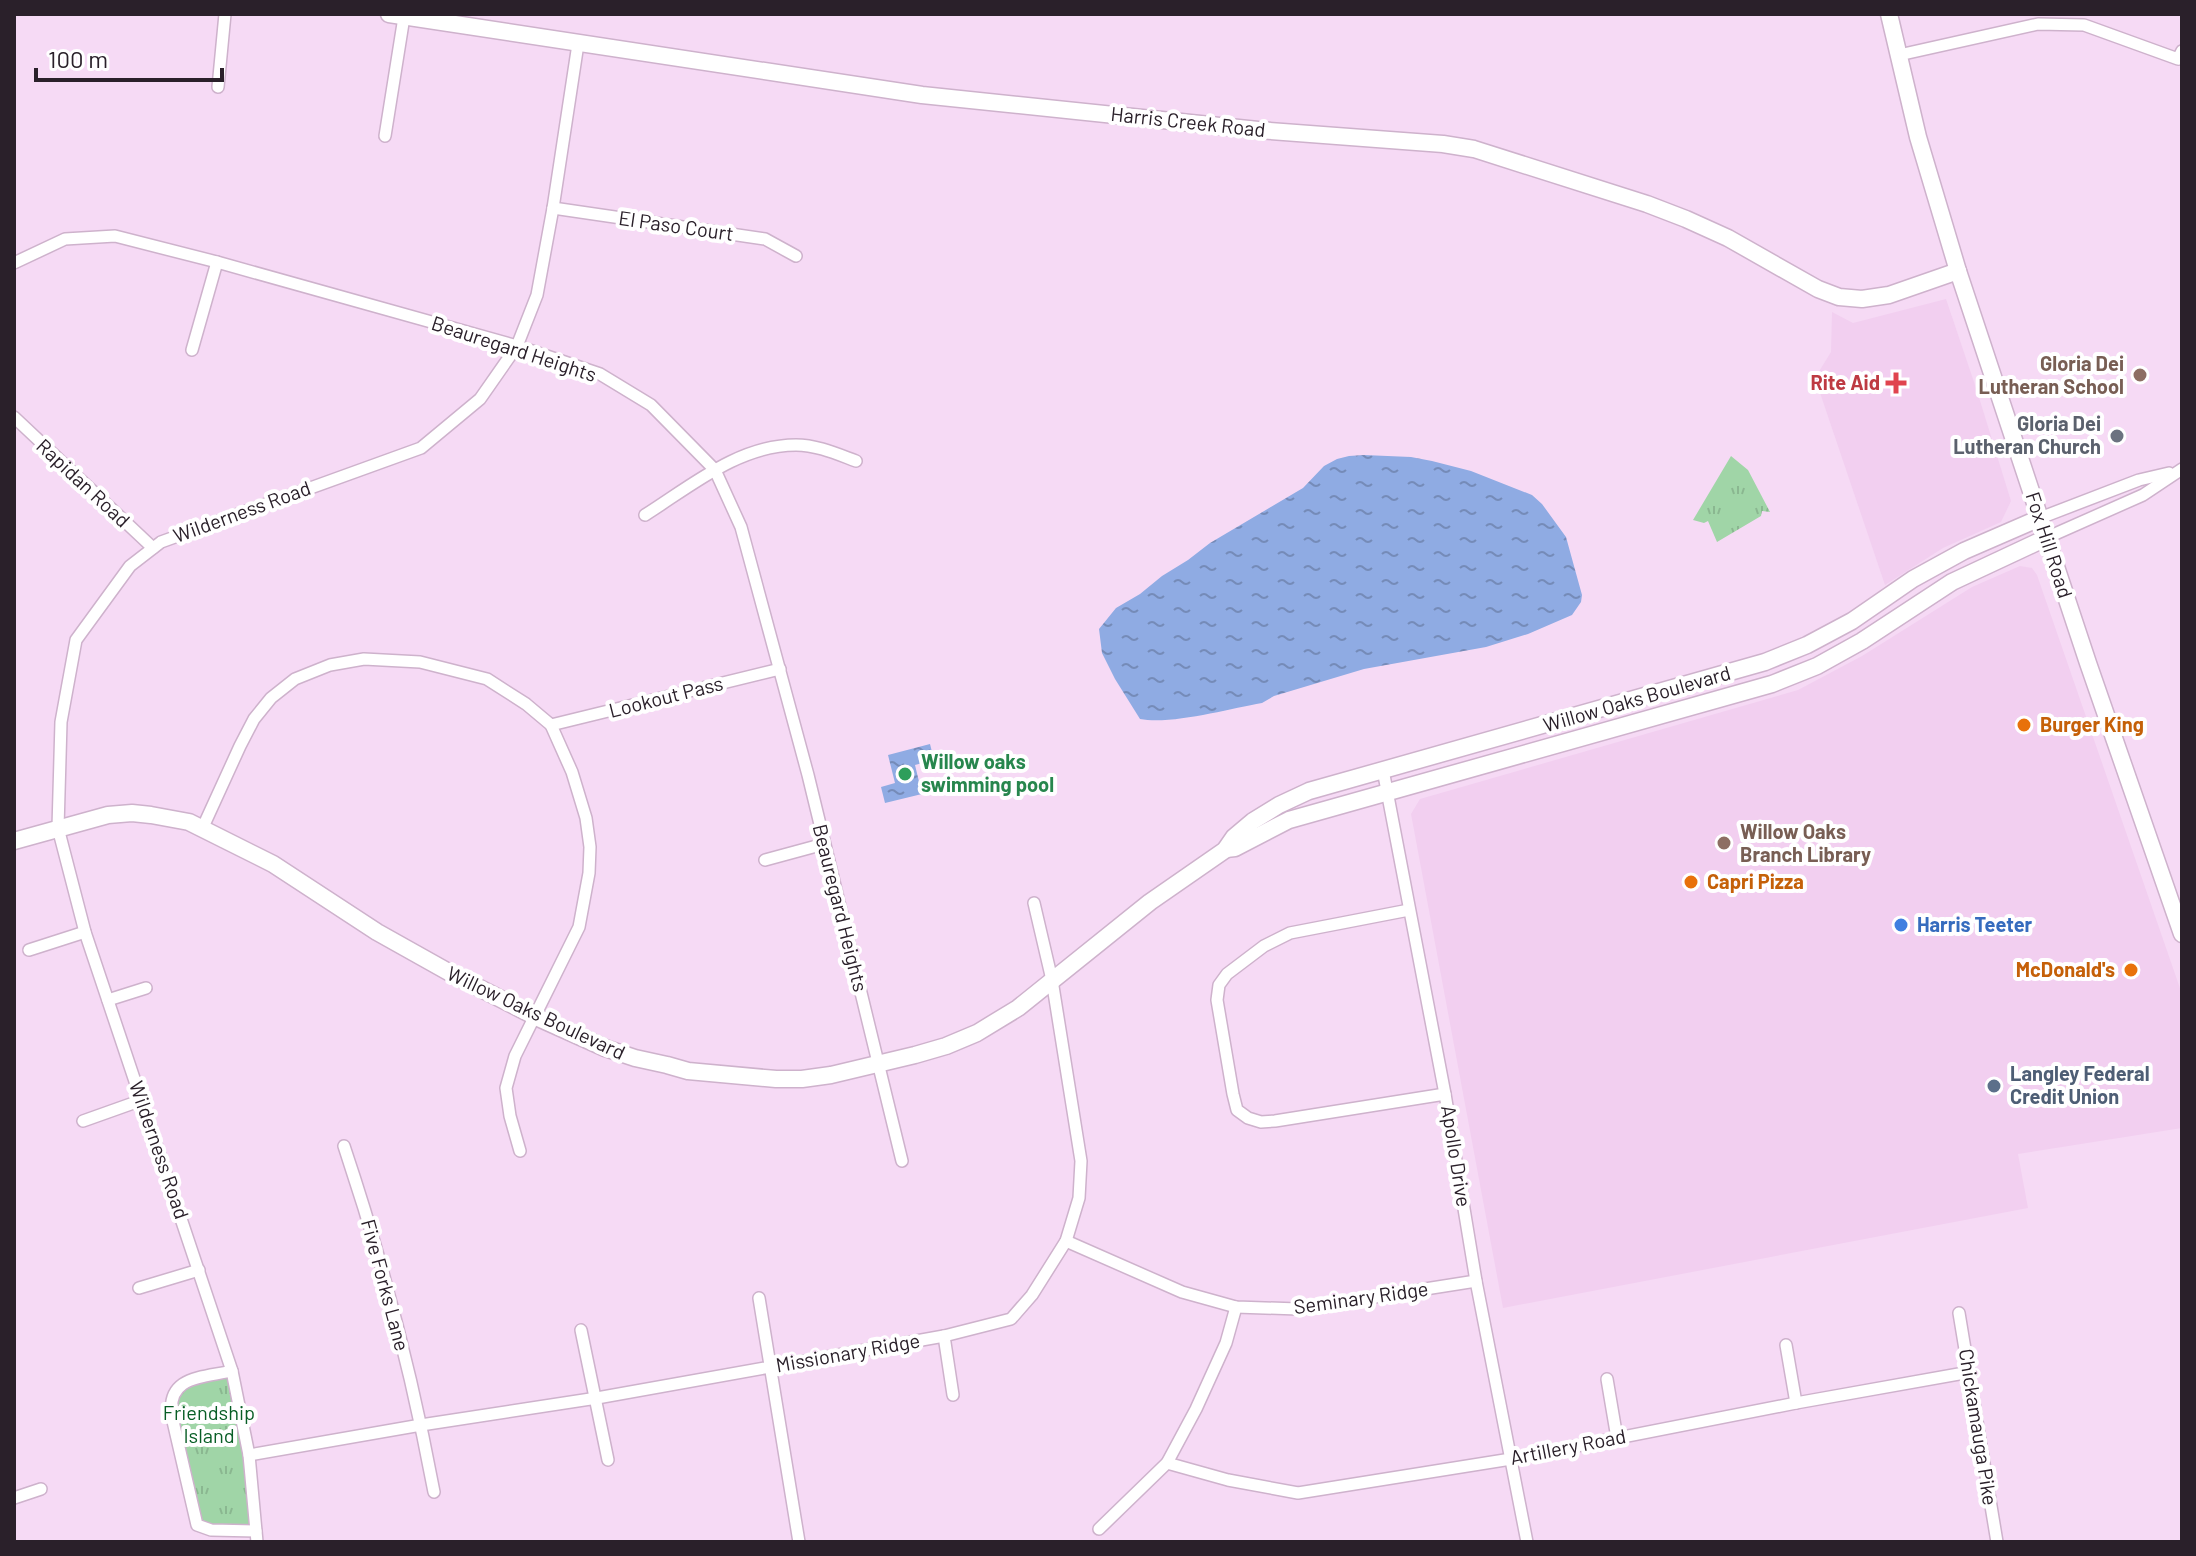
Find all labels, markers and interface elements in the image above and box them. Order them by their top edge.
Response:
scale bar [36,32,222,82]
text: 100 m [48,44,108,73]
street label: Harris Creek Road [1110,101,1267,141]
street label: El Paso Court [617,205,735,245]
street label: Beauregard Heights [429,310,600,386]
place label: Gloria Dei Lutheran School [1979,351,2124,398]
marker: Gloria Dei Lutheran School [2131,366,2149,384]
place label: Rite Aid [1810,370,1880,394]
marker: Rite Aid [1887,374,1905,392]
place label: Gloria Dei Lutheran Church [1953,411,2101,458]
marker: Gloria Dei Lutheran Church [2108,427,2126,445]
street label: Rapidan Road [32,433,135,532]
street label: Wilderness Road [170,475,314,547]
street label: Fox Hill Road [2021,488,2078,601]
street label: Willow Oaks Boulevard [1540,660,1733,736]
street label: Lookout Pass [606,670,725,722]
place label: Burger King [2040,712,2144,736]
marker: Burger King [2015,716,2033,734]
place label: Willow oaks swimming pool [921,749,1054,796]
marker: Willow oaks swimming pool [896,765,914,783]
place label: Willow Oaks Branch Library [1740,819,1871,866]
street label: Beauregard Heights [809,821,873,994]
marker: Willow Oaks Branch Library [1715,834,1733,852]
place label: Capri Pizza [1707,869,1804,893]
marker: Capri Pizza [1682,873,1700,891]
place label: Harris Teeter [1917,912,2033,936]
marker: Harris Teeter [1892,916,1910,934]
place label: McDonald's [2016,957,2115,981]
street label: Willow Oaks Boulevard [444,960,629,1064]
marker: McDonald's [2122,961,2140,979]
place label: Langley Federal Credit Union [2010,1061,2150,1108]
street label: Wilderness Road [125,1077,195,1222]
marker: Langley Federal Credit Union [1985,1077,2003,1095]
street label: Apollo Drive [1437,1103,1477,1208]
street label: Five Forks Lane [357,1216,415,1353]
street label: Seminary Ridge [1292,1276,1430,1318]
street label: Missionary Ridge [774,1328,922,1377]
street label: Chickamauga Pike [1955,1347,2003,1507]
park label: Friendship Island [163,1400,255,1447]
street label: Artillery Road [1508,1423,1628,1469]

